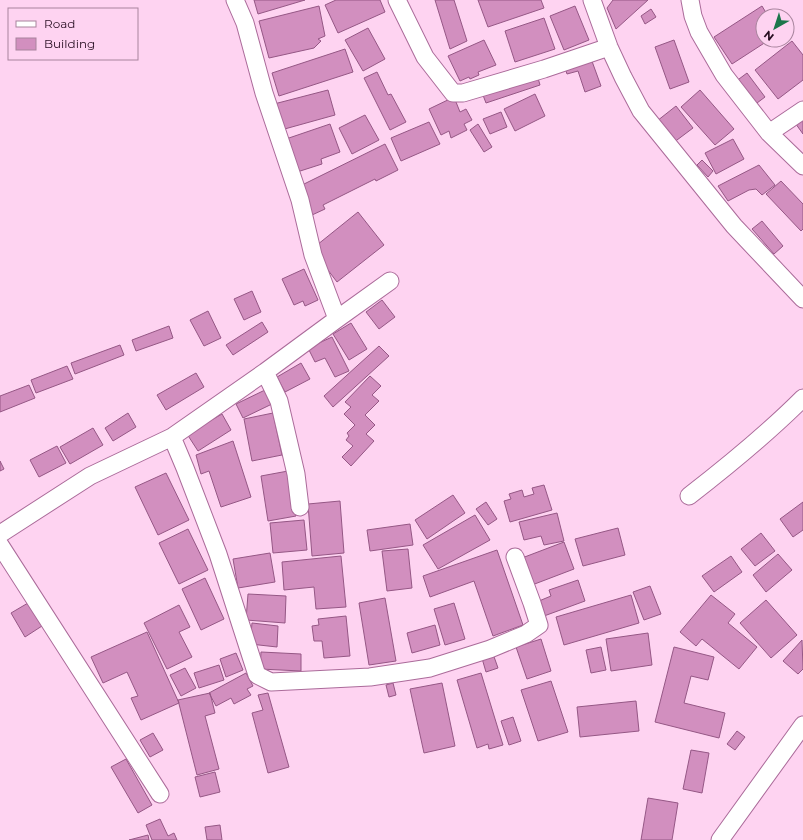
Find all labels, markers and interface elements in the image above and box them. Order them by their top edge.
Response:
legend [8,8,138,60]
north arrow [755,8,795,48]
text: Road [44,16,75,31]
text: N [761,28,777,44]
text: Building [44,36,95,51]

